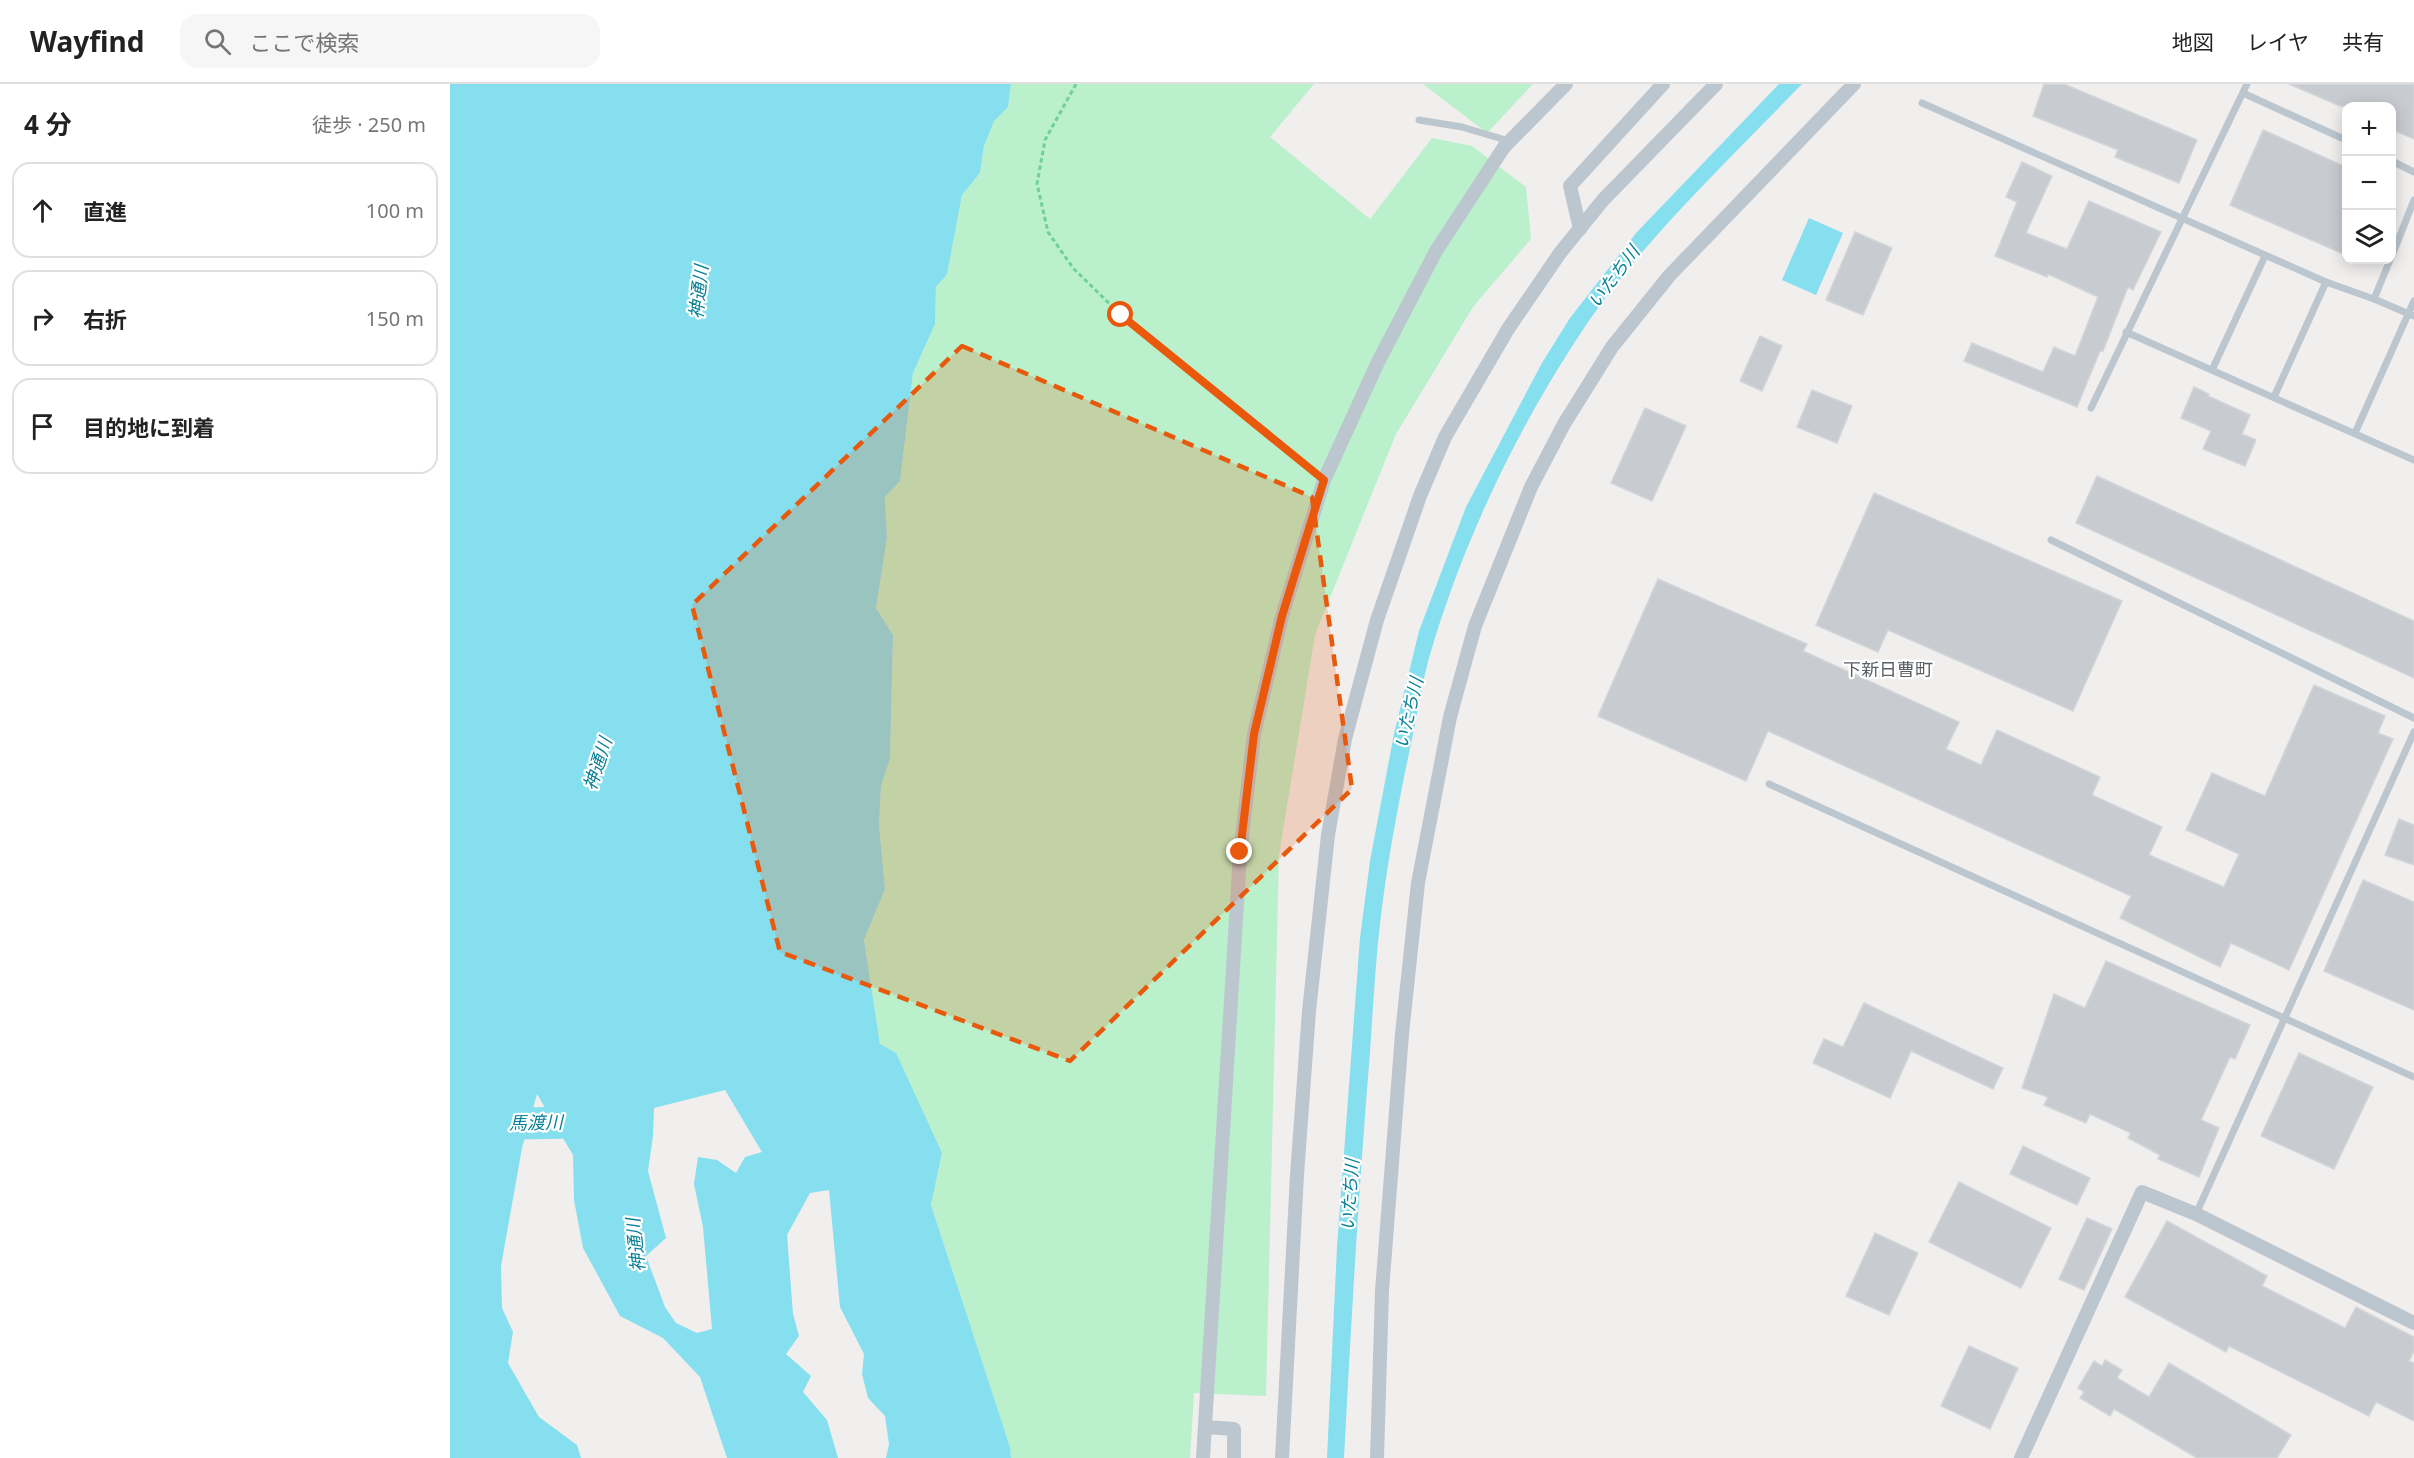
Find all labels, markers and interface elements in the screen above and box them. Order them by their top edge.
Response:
search box [180,14,600,68]
text: Wayfind [30,22,144,60]
icon: search [201,25,234,58]
text: ここで検索 [249,27,359,57]
text: 地図 [2172,28,2214,56]
text: レイヤ [2247,28,2309,56]
text: 共有 [2342,28,2384,56]
map controls [2342,102,2396,264]
button: + [2342,102,2396,156]
text: 4 分 [24,106,72,142]
text: 徒歩 · 250 m [312,111,426,138]
button: − [2342,156,2396,210]
icon: ahead [26,194,59,227]
text: 直進 [83,196,127,226]
text: 100 m [366,197,424,224]
button: layers [2342,210,2396,264]
water label: いたち川 [1582,239,1646,312]
water label: 神通川 [683,262,713,320]
route start [1107,301,1133,327]
icon: right [26,302,59,335]
text: 右折 [83,304,127,334]
text: 150 m [366,305,424,332]
icon: arrive [26,410,59,443]
text: 目的地に到着 [83,412,215,442]
district label: 下新日曹町 [1843,657,1933,681]
water label: いたち川 [1388,673,1428,751]
water label: 神通川 [577,732,617,793]
route end [1226,838,1252,864]
water label: 馬渡川 [509,1109,565,1134]
water label: いたち川 [1335,1156,1364,1232]
water label: 神通川 [620,1215,650,1273]

